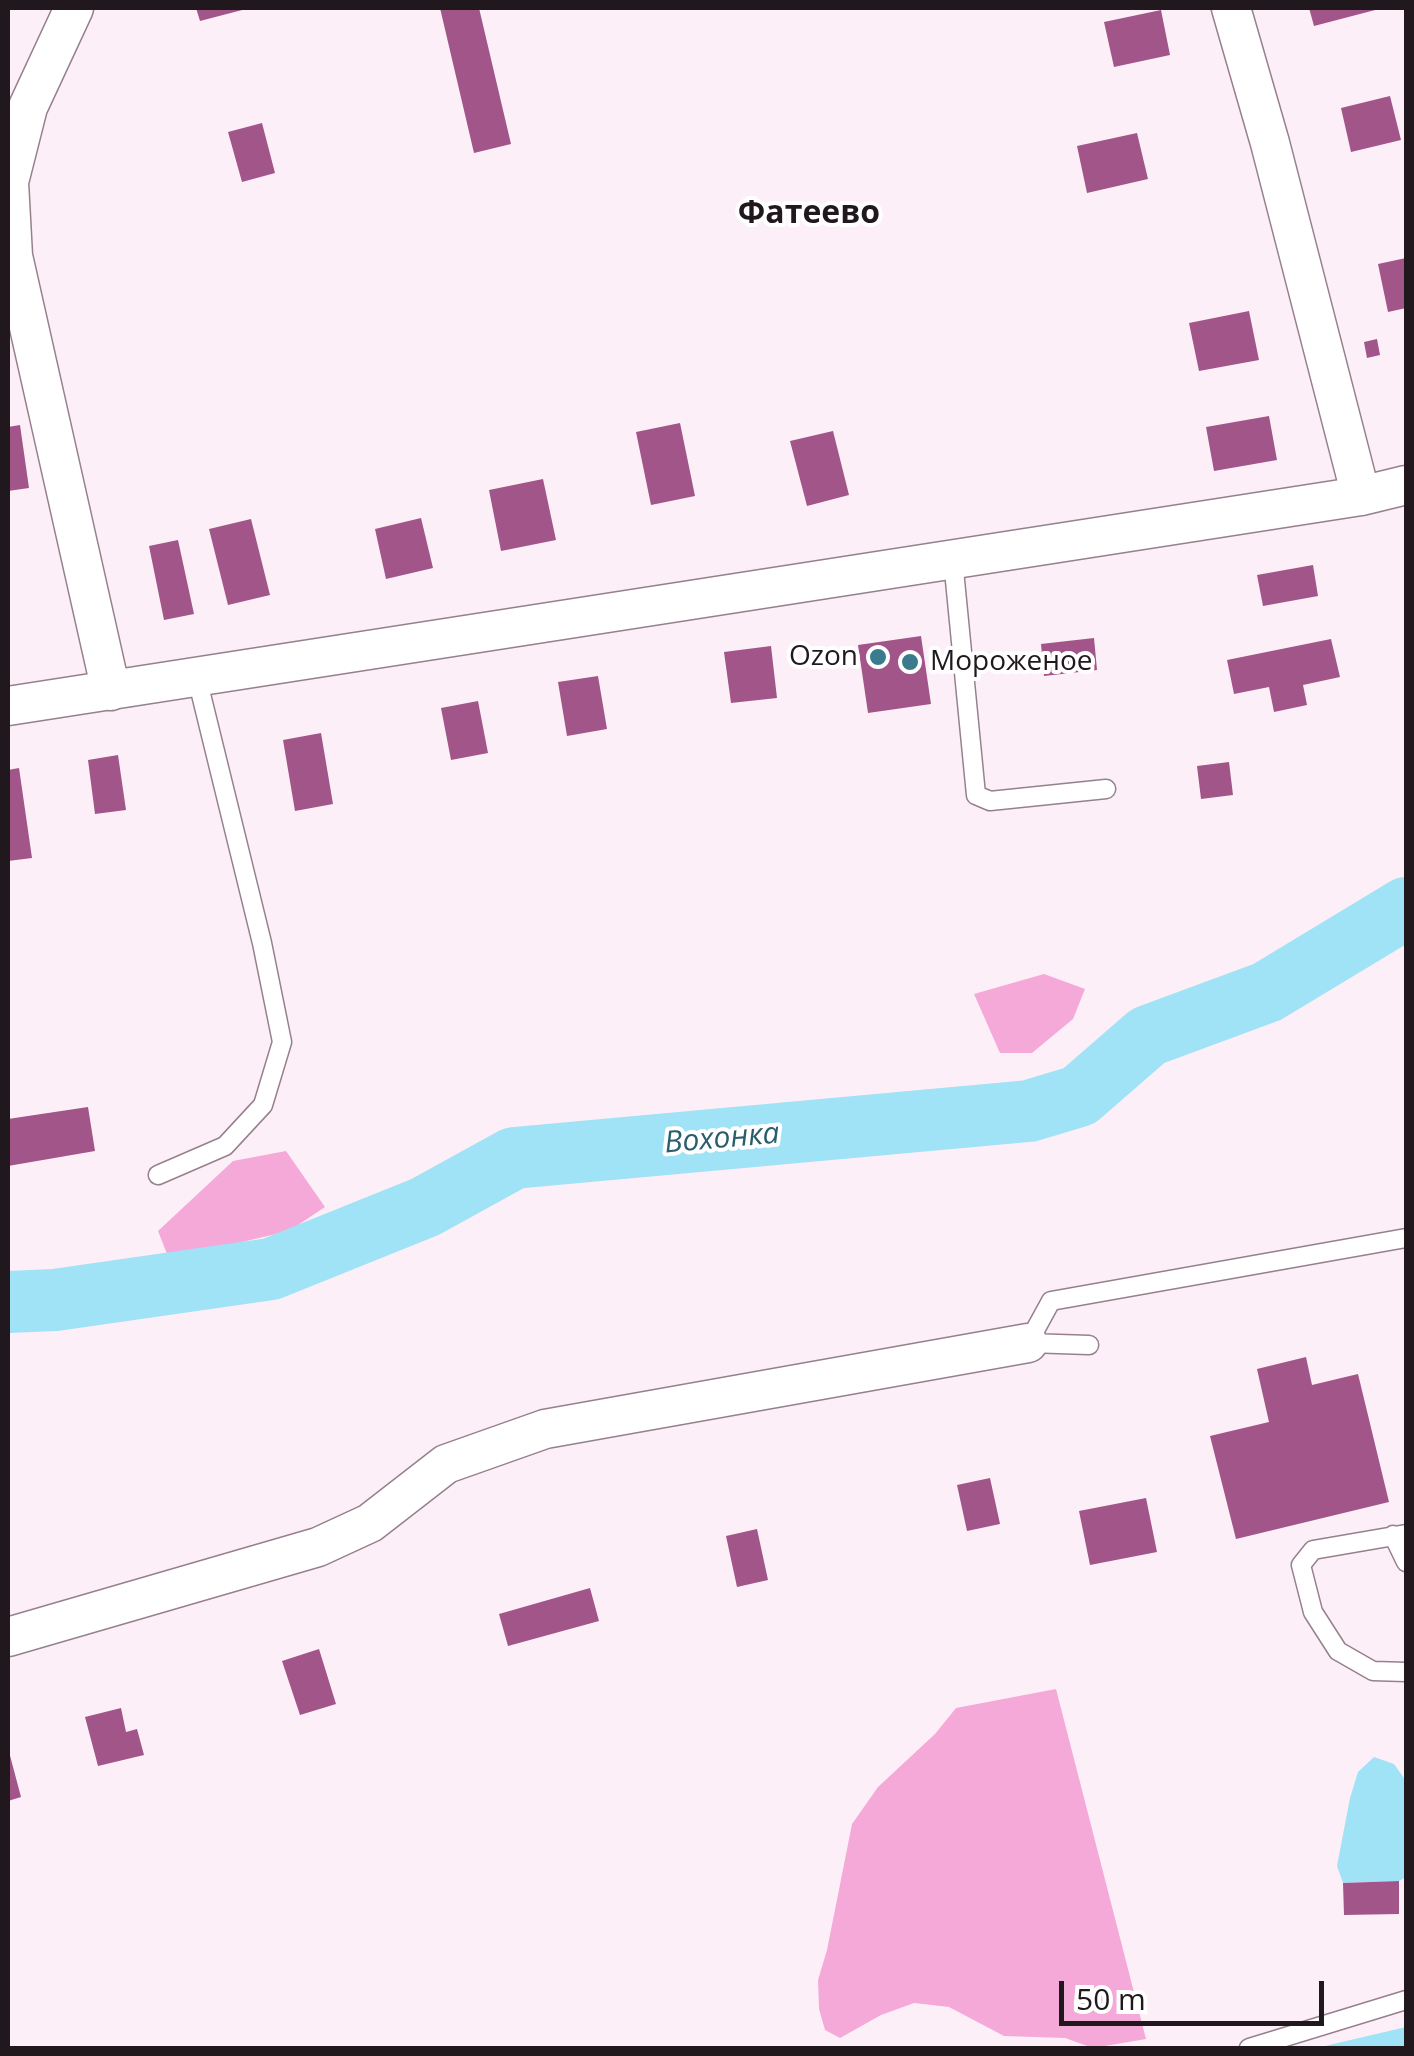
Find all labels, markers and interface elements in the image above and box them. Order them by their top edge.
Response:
district label: Фатеево [738,195,880,233]
place label: Ozon [789,640,858,674]
place label: Мороженое [930,645,1093,679]
marker: Ozon [867,646,889,668]
marker: Мороженое [899,651,921,673]
water label: Вохонка [663,1116,781,1162]
scale bar [1064,1961,1329,2023]
text: 50 m [1076,1978,1146,2019]

